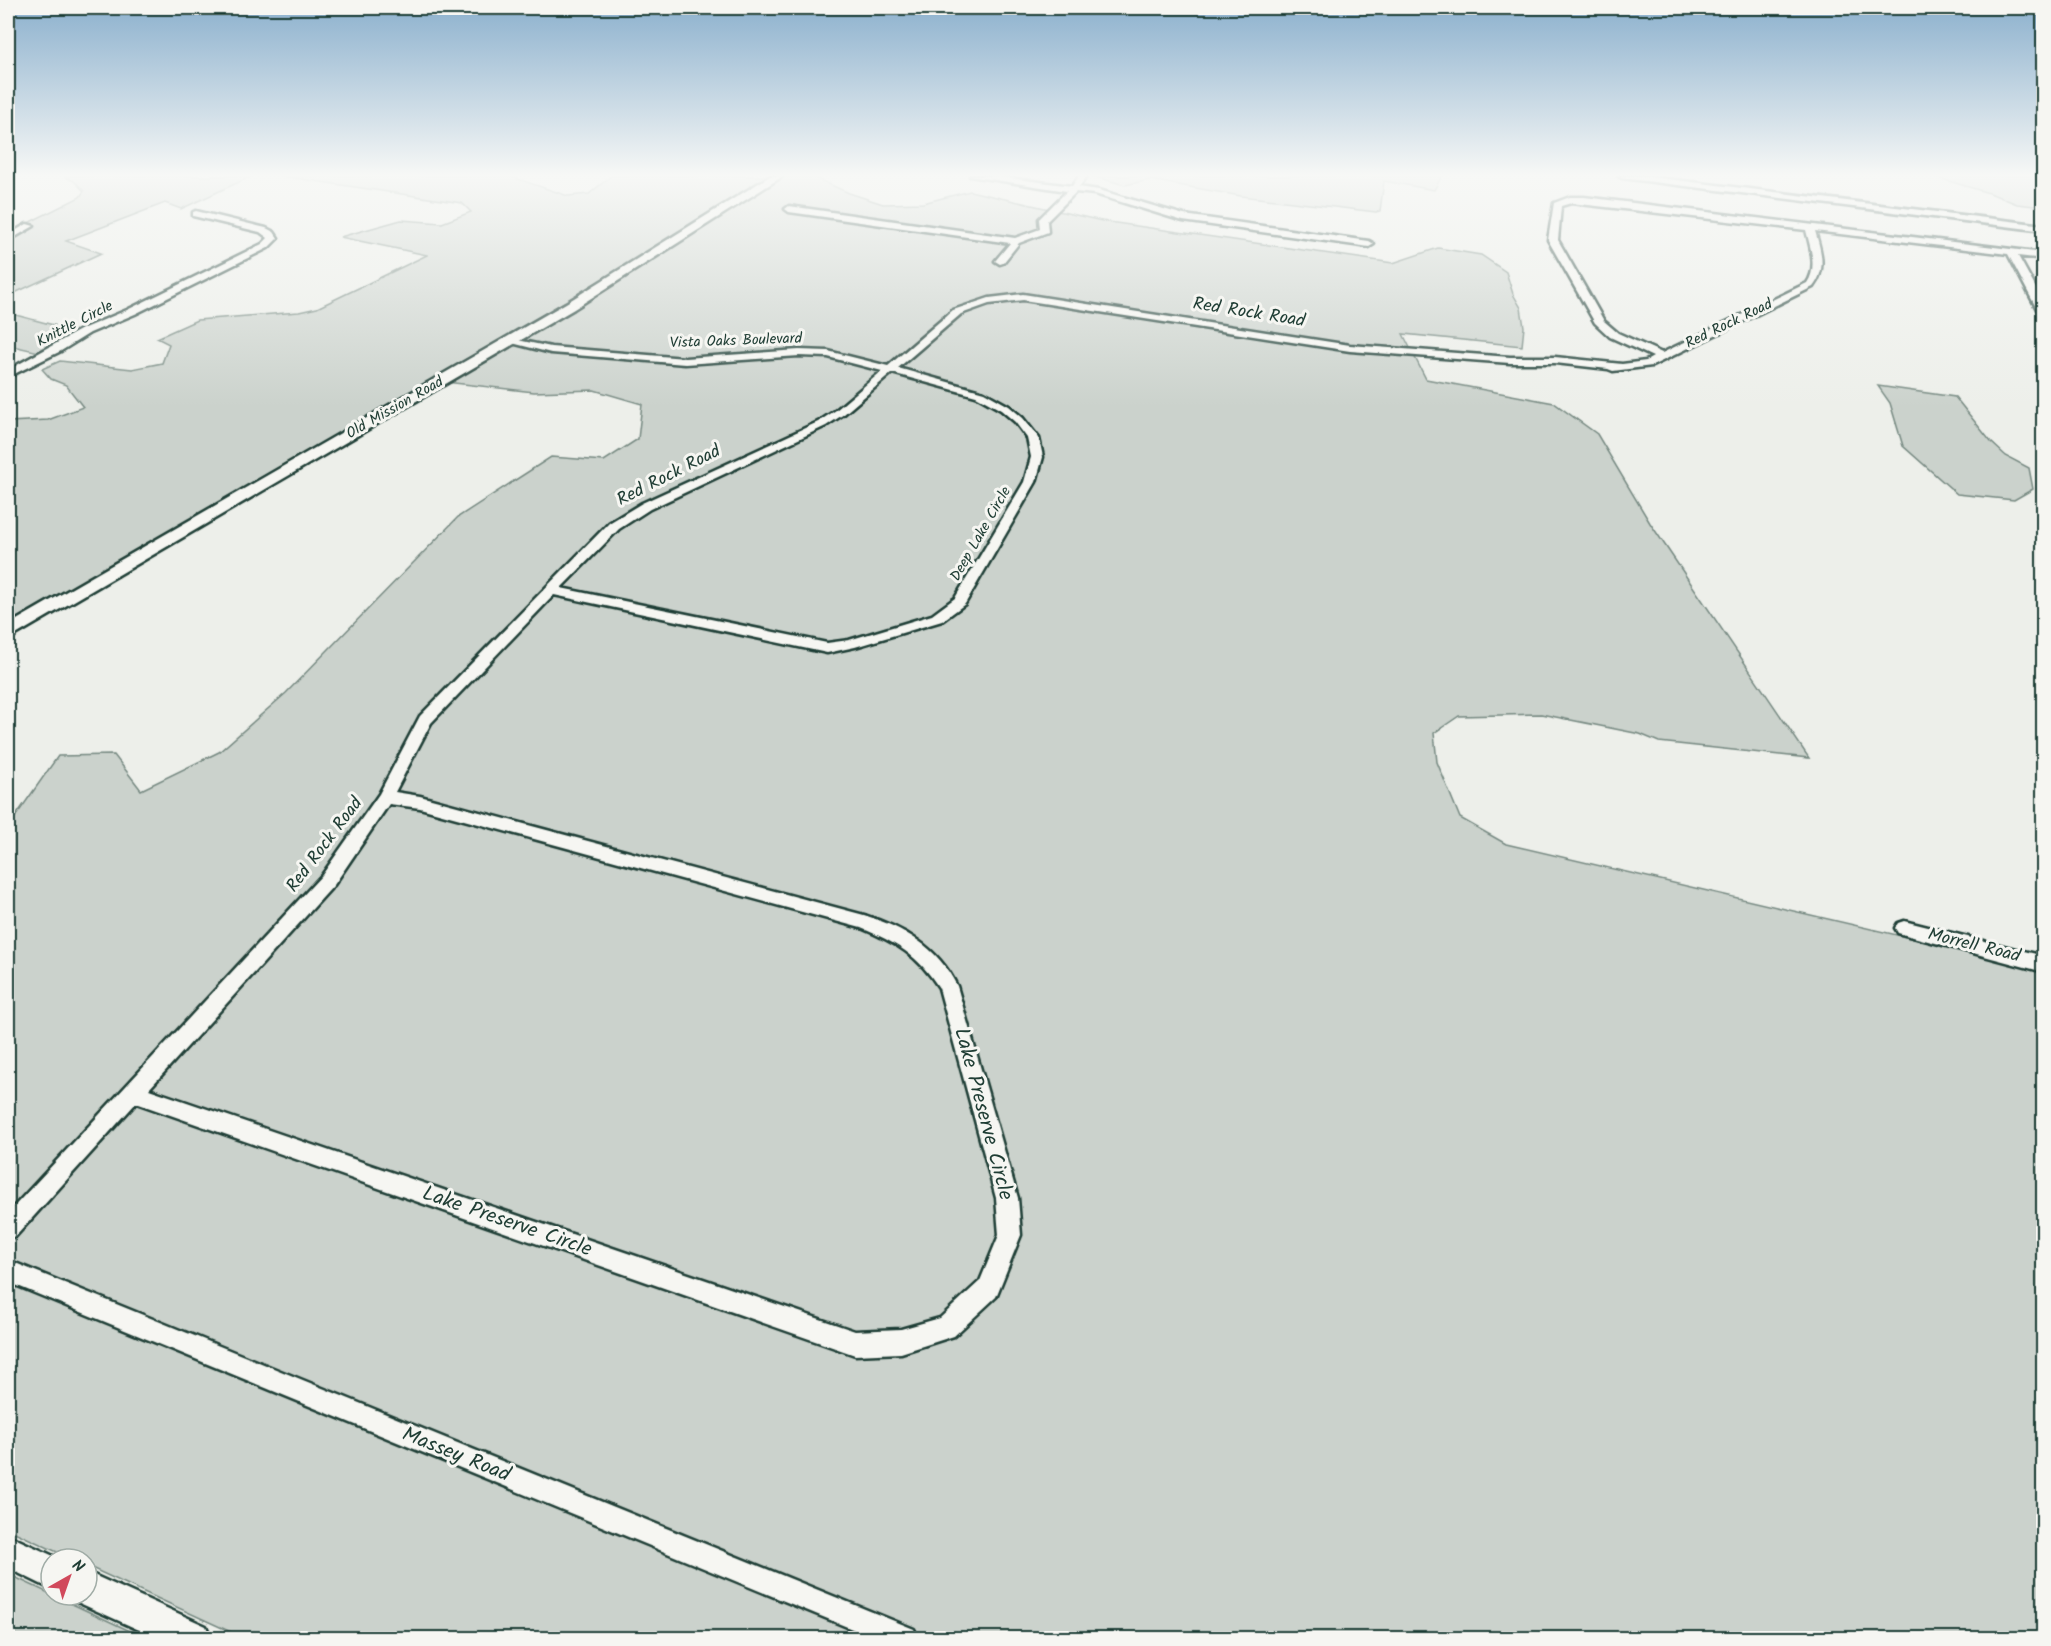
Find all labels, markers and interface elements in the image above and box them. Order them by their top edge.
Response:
street label: Red Rock Road [1191,290,1308,336]
street label: Red Rock Road [1681,292,1777,355]
street label: Knittle Circle [33,294,118,354]
street label: Vista Oaks Boulevard [669,327,803,355]
street label: Old Mission Road [342,370,449,446]
street label: Red Rock Road [612,437,727,515]
street label: Deep Lake Circle [944,482,1018,586]
street label: Red Rock Road [279,790,371,899]
street label: Morrell Road [1925,920,2024,972]
street label: Lake Preserve Circle [944,1024,1022,1204]
street label: Lake Preserve Circle [418,1178,597,1267]
street label: Massey Road [397,1418,516,1492]
north arrow [39,1547,99,1607]
text: N [66,1554,90,1579]

